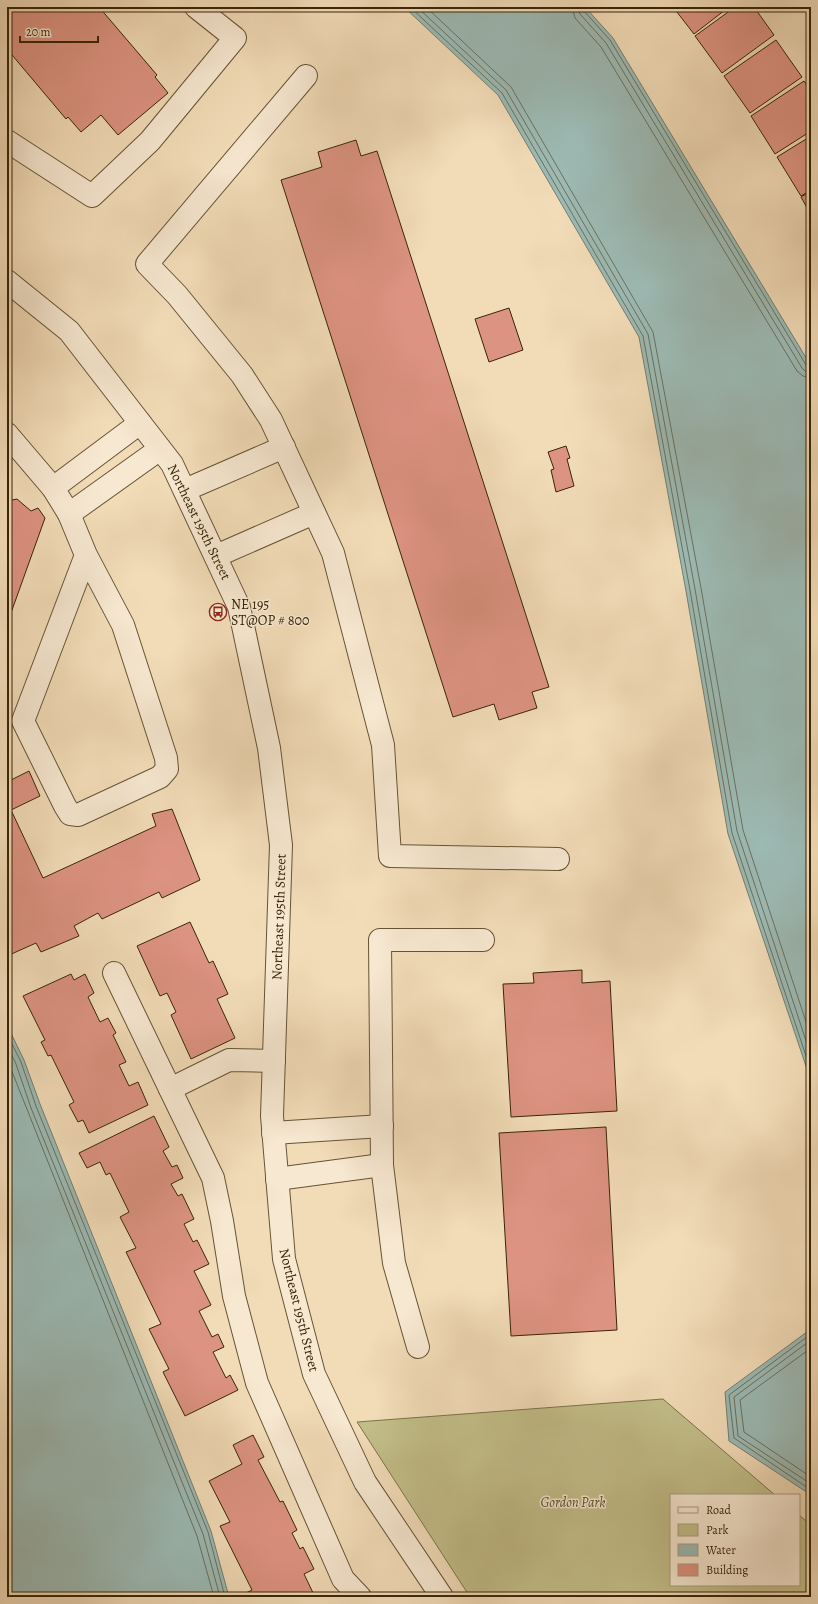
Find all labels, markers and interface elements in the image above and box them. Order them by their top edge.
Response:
scale bar [20,18,98,44]
text: 20 m [26,24,50,40]
street label: Northeast 195th Street [163,461,235,583]
place label: NE 195 ST@OP # 800 [231,595,309,630]
bus stop icon: NE 195 ST@OP # 800 [208,602,228,622]
street label: Northeast 195th Street [267,853,291,981]
street label: Northeast 195th Street [274,1246,324,1374]
park label: Gordon Park [541,1493,605,1512]
legend [670,1494,800,1586]
text: Road [706,1502,732,1518]
text: Park [706,1522,729,1538]
text: Water [705,1542,736,1558]
text: Building [706,1562,748,1578]

